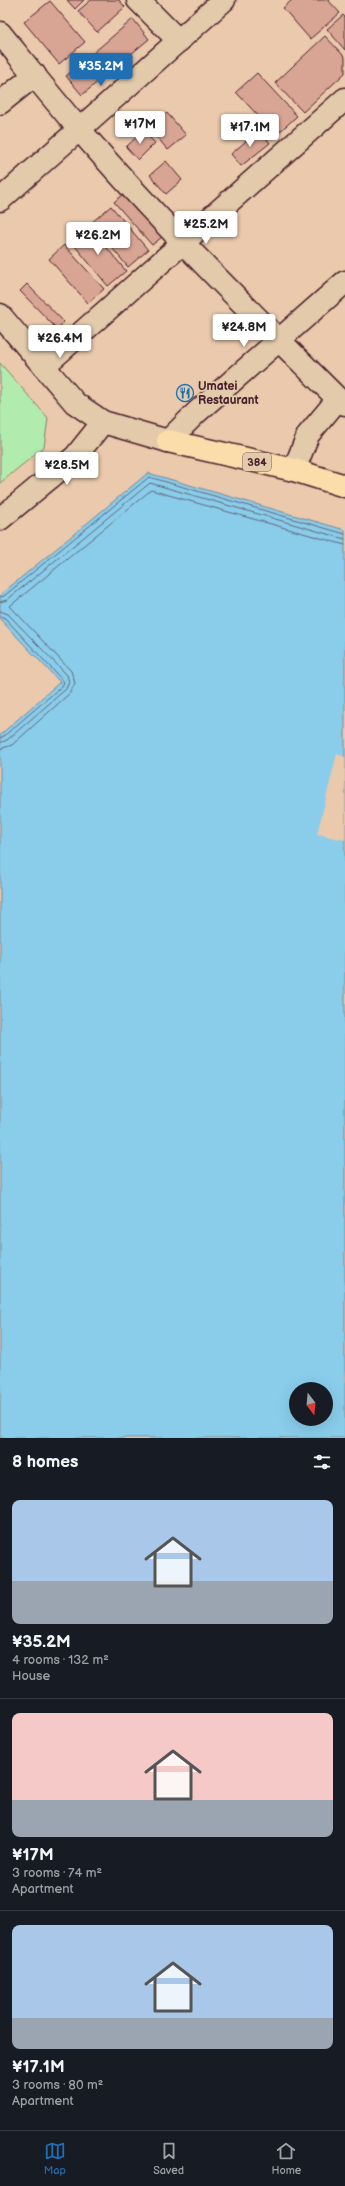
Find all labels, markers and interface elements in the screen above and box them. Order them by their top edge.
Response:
pin: ¥35.2M [68,53,134,87]
text: ¥35.2M [79,58,123,74]
pin: ¥17M [116,111,164,145]
pin: ¥17.1M [217,114,283,148]
text: ¥17M [124,116,156,132]
text: ¥17.1M [230,119,270,135]
pin: ¥25.2M [173,211,239,245]
text: ¥25.2M [183,216,229,232]
pin: ¥26.2M [65,222,131,256]
text: ¥26.2M [75,227,121,243]
pin: ¥24.8M [211,314,277,348]
text: ¥24.8M [222,319,266,335]
pin: ¥26.4M [27,325,93,359]
text: ¥26.4M [37,330,83,346]
place label: Umatei Restaurant [198,379,259,408]
restaurant icon: Umatei Restaurant [175,383,195,403]
pin: ¥28.5M [34,452,100,486]
road number: 384 [243,453,271,471]
text: ¥28.5M [44,457,90,473]
north arrow [289,1382,333,1426]
map controls [289,1382,333,1426]
icon: filters [311,1451,333,1473]
text: 8 homes [12,1452,78,1472]
icon: home [137,1526,209,1598]
text: ¥35.2M [12,1632,71,1652]
text: 4 rooms · 132 m² [12,1652,109,1668]
text: House [12,1668,50,1684]
icon: home [137,1739,209,1811]
text: ¥17M [12,1845,54,1865]
text: 3 rooms · 74 m² [12,1865,102,1881]
text: Apartment [12,1881,73,1897]
icon: home [137,1951,209,2023]
text: ¥17.1M [12,2057,65,2077]
text: 3 rooms · 80 m² [12,2077,103,2093]
text: Apartment [12,2093,73,2109]
tab: Map [44,2140,66,2177]
tab: Saved [153,2140,184,2177]
tab: Home [271,2140,301,2177]

